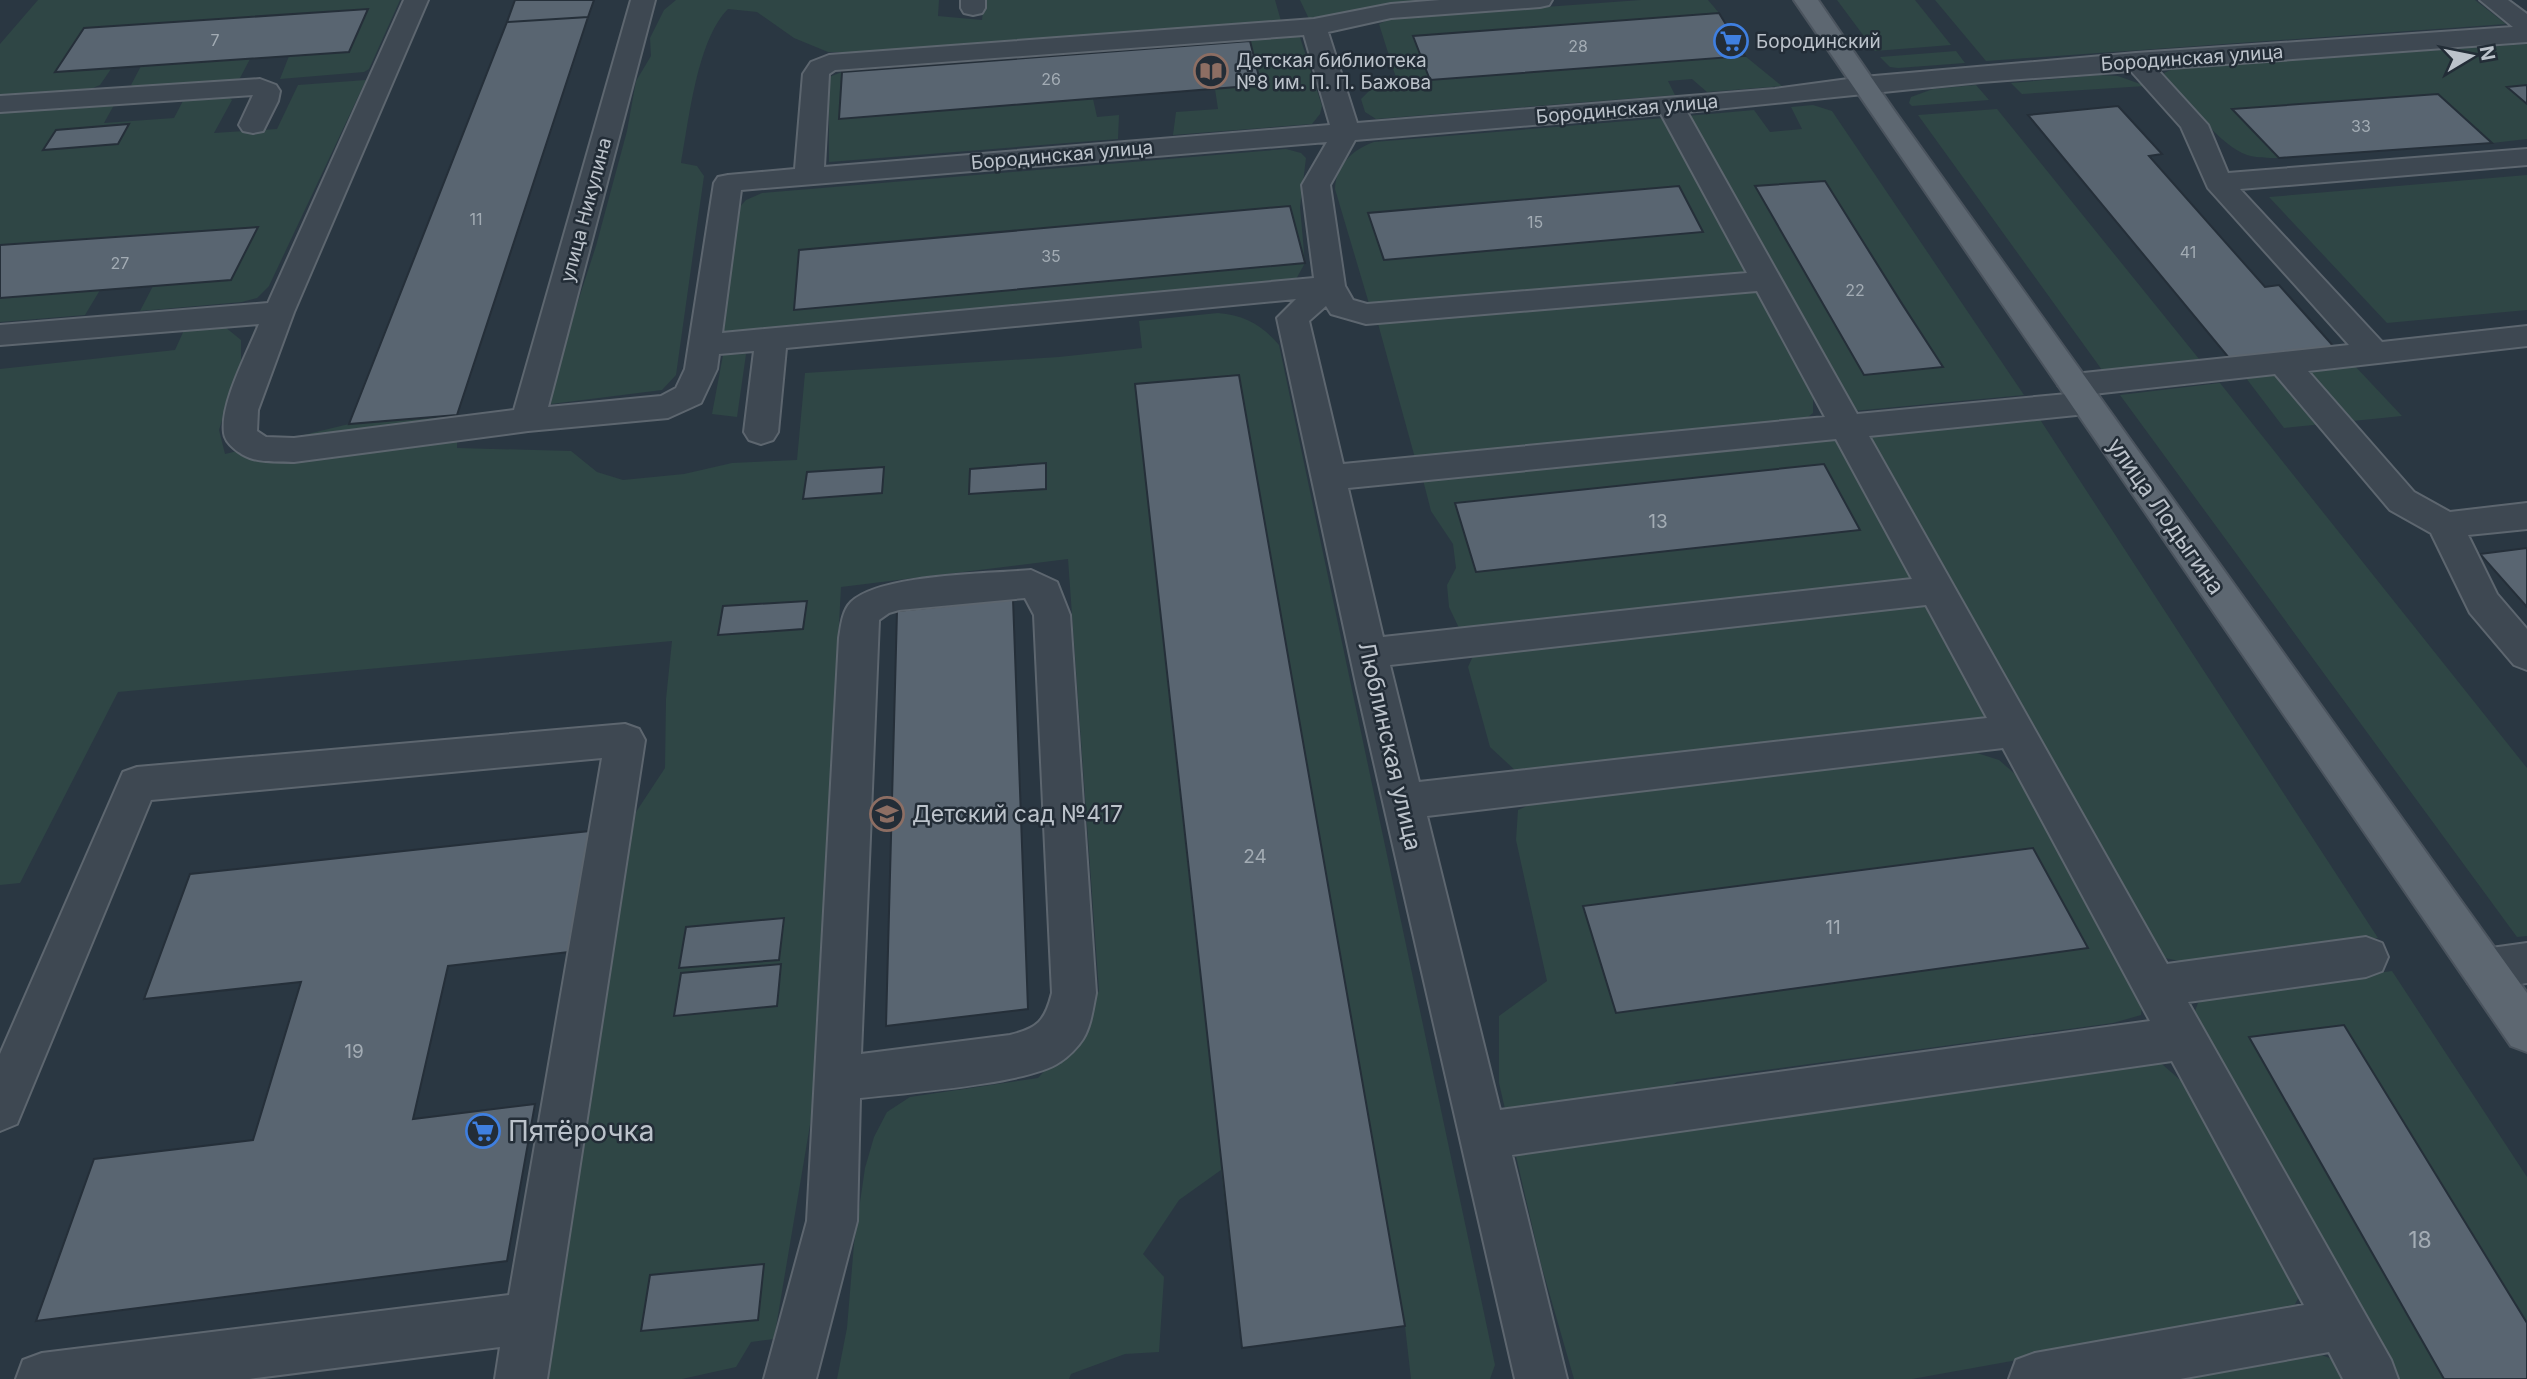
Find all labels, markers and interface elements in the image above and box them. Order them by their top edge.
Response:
north arrow [2436,21,2506,91]
supermarket icon: Бородинский [1712,22,1750,60]
house number: 7 [210,30,220,50]
place label: Бородинский [1756,30,1881,53]
house number: 28 [1568,36,1588,56]
street label: Бородинская улица [2100,40,2284,76]
text: N [2475,44,2500,62]
place label: Детская библиотека №8 им. П. П. Бажова [1236,49,1431,94]
library icon: Детская библиотека №8 им. П. П. Бажова [1192,52,1230,90]
house number: 26 [1041,69,1061,89]
street label: Бородинская улица [1535,90,1719,128]
house number: 33 [2351,116,2371,136]
street label: улица Никулина [556,135,616,285]
street label: Бородинская улица [970,136,1154,174]
house number: 11 [469,209,483,229]
house number: 15 [1527,212,1543,232]
house number: 41 [2180,242,2196,262]
house number: 35 [1041,246,1061,266]
house number: 27 [111,253,129,273]
house number: 22 [1845,280,1865,300]
street label: улица Лодыгина [2102,432,2230,600]
house number: 13 [1648,510,1668,533]
street label: Люблинская улица [1352,639,1428,853]
school or university icon: Детский сад №417 [868,795,906,833]
place label: Детский сад №417 [912,800,1123,828]
house number: 24 [1243,845,1267,868]
house number: 11 [1825,916,1841,939]
house number: 19 [344,1040,364,1063]
supermarket icon: Пятёрочка [464,1112,502,1150]
place label: Пятёрочка [508,1114,655,1148]
house number: 18 [2408,1226,2432,1254]

